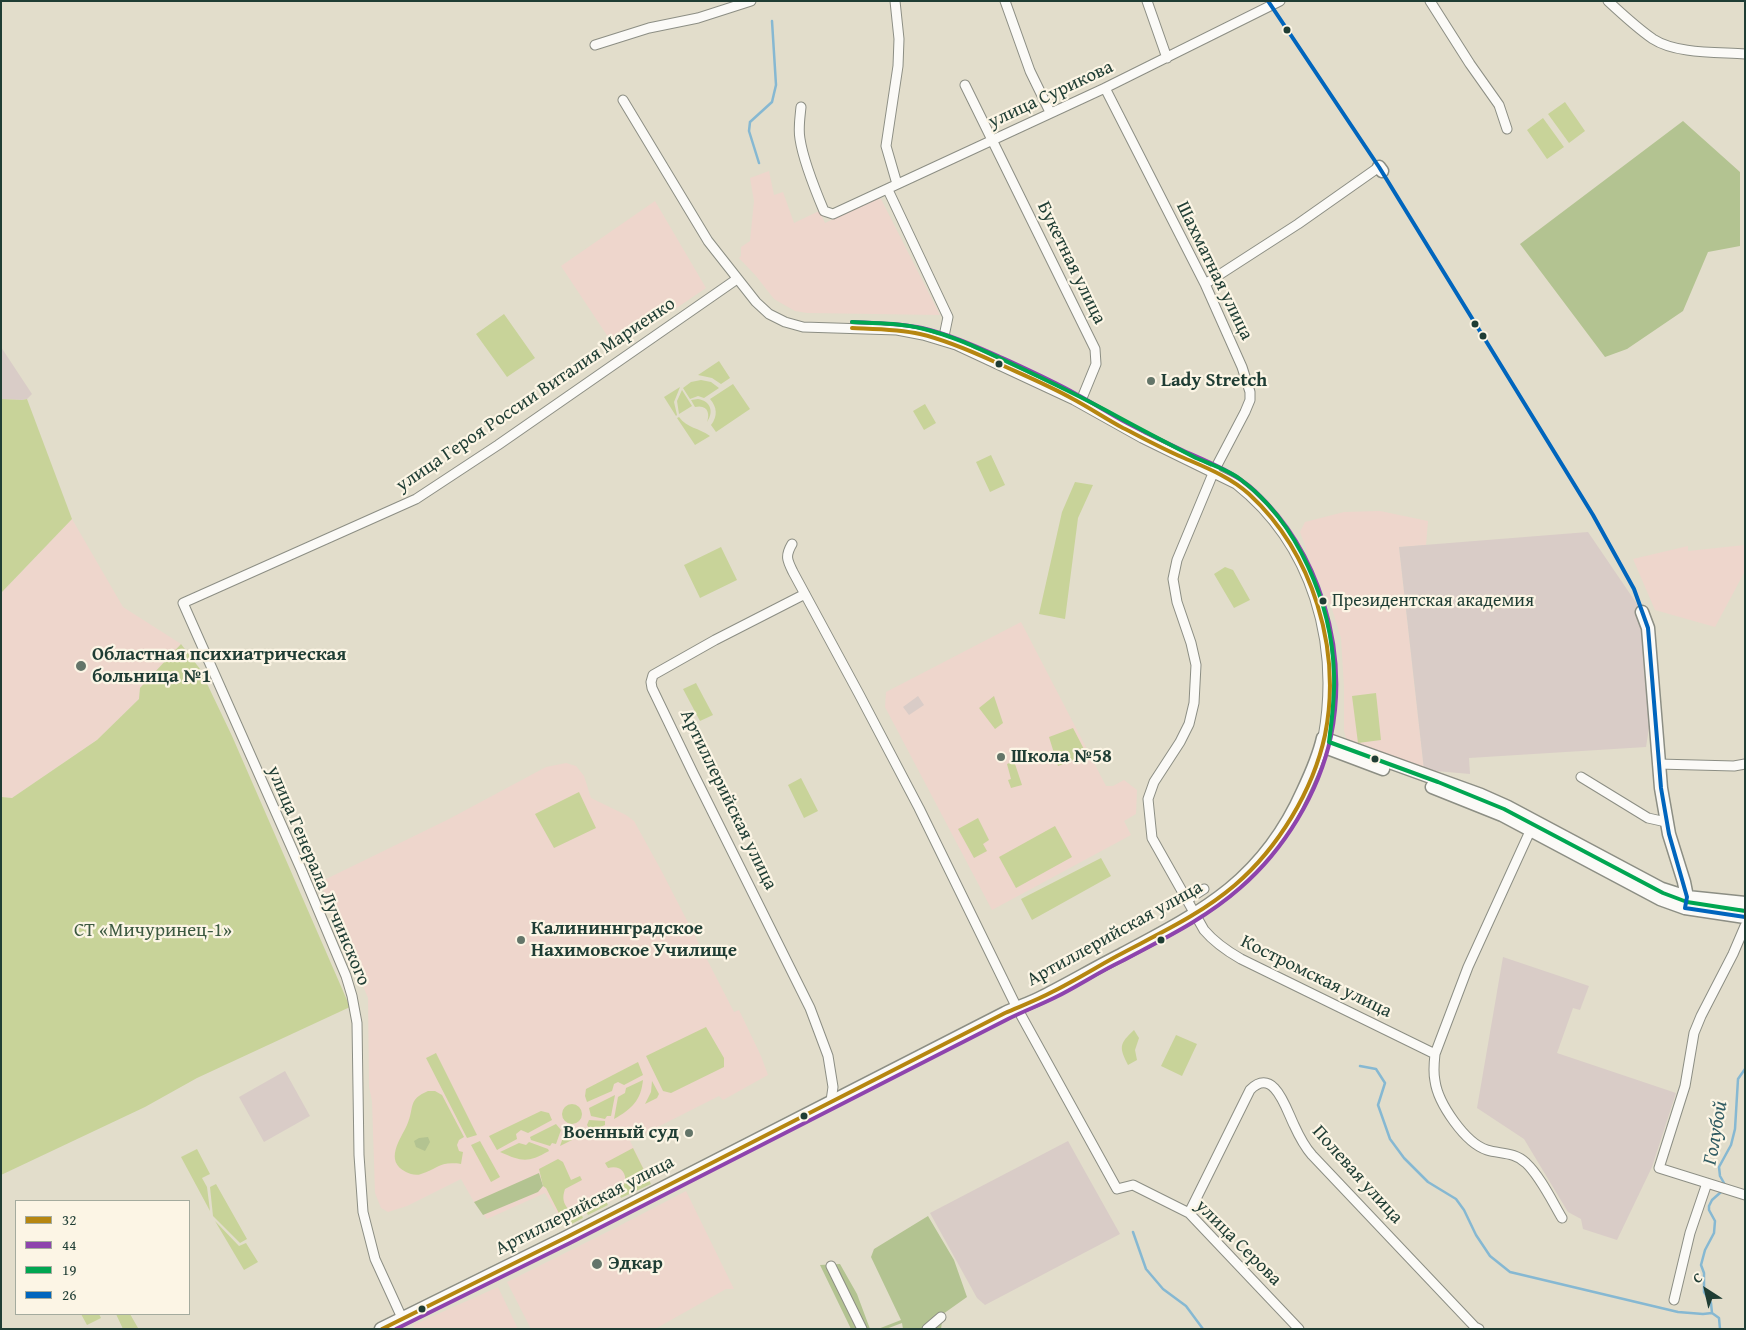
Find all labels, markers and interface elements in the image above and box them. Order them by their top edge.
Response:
unlabelled marker [1282,25,1292,35]
street label: улица Сурикова [985,56,1117,134]
street label: Букетная улица [1031,198,1111,328]
street label: Шахматная улица [1171,198,1257,344]
street label: улица Героя России Виталия Мариенко [392,293,680,497]
unlabelled marker [1470,319,1480,329]
unlabelled marker [1478,331,1488,341]
unlabelled marker [994,359,1004,369]
place label: Lady Stretch [1161,370,1267,392]
marker: Lady Stretch [1145,375,1157,387]
place label: Президентская академия [1332,590,1534,612]
marker: Президентская академия [1318,596,1328,606]
place label: Областная психиатрическая больница №1 [92,644,346,688]
marker: Областная психиатрическая больница №1 [74,659,88,673]
street label: Артиллерийская улица [674,706,782,894]
place label: Школа №58 [1011,746,1112,768]
marker: Школа №58 [995,751,1007,763]
unlabelled marker [1370,754,1380,764]
street label: улица Генерала Лучинского [261,763,375,989]
street label: Артиллерийская улица [1023,876,1207,992]
place label: Калининнградское Нахимовское Училище [531,918,737,962]
park label: СТ «Мичуринец-1» [74,920,232,942]
street label: Костромская улица [1237,931,1395,1023]
marker: Калининнградское Нахимовское Училище [515,934,527,946]
unlabelled marker [1156,935,1166,945]
water label: Голубой [1699,1099,1733,1167]
unlabelled marker [799,1111,809,1121]
street label: Полевая улица [1307,1121,1407,1229]
place label: Военный суд [563,1122,679,1144]
marker: Военный суд [683,1127,695,1139]
street label: Артиллерийская улица [492,1151,678,1261]
street label: улица Серова [1190,1195,1286,1291]
legend [15,1200,190,1315]
text: 32 [62,1209,76,1230]
text: 44 [62,1234,76,1255]
place label: Эдкар [608,1253,663,1275]
marker: Эдкар [590,1257,604,1271]
text: 19 [62,1259,76,1280]
north arrow [1681,1265,1731,1315]
text: С [1688,1267,1706,1288]
text: 26 [62,1284,76,1305]
unlabelled marker [417,1304,427,1314]

